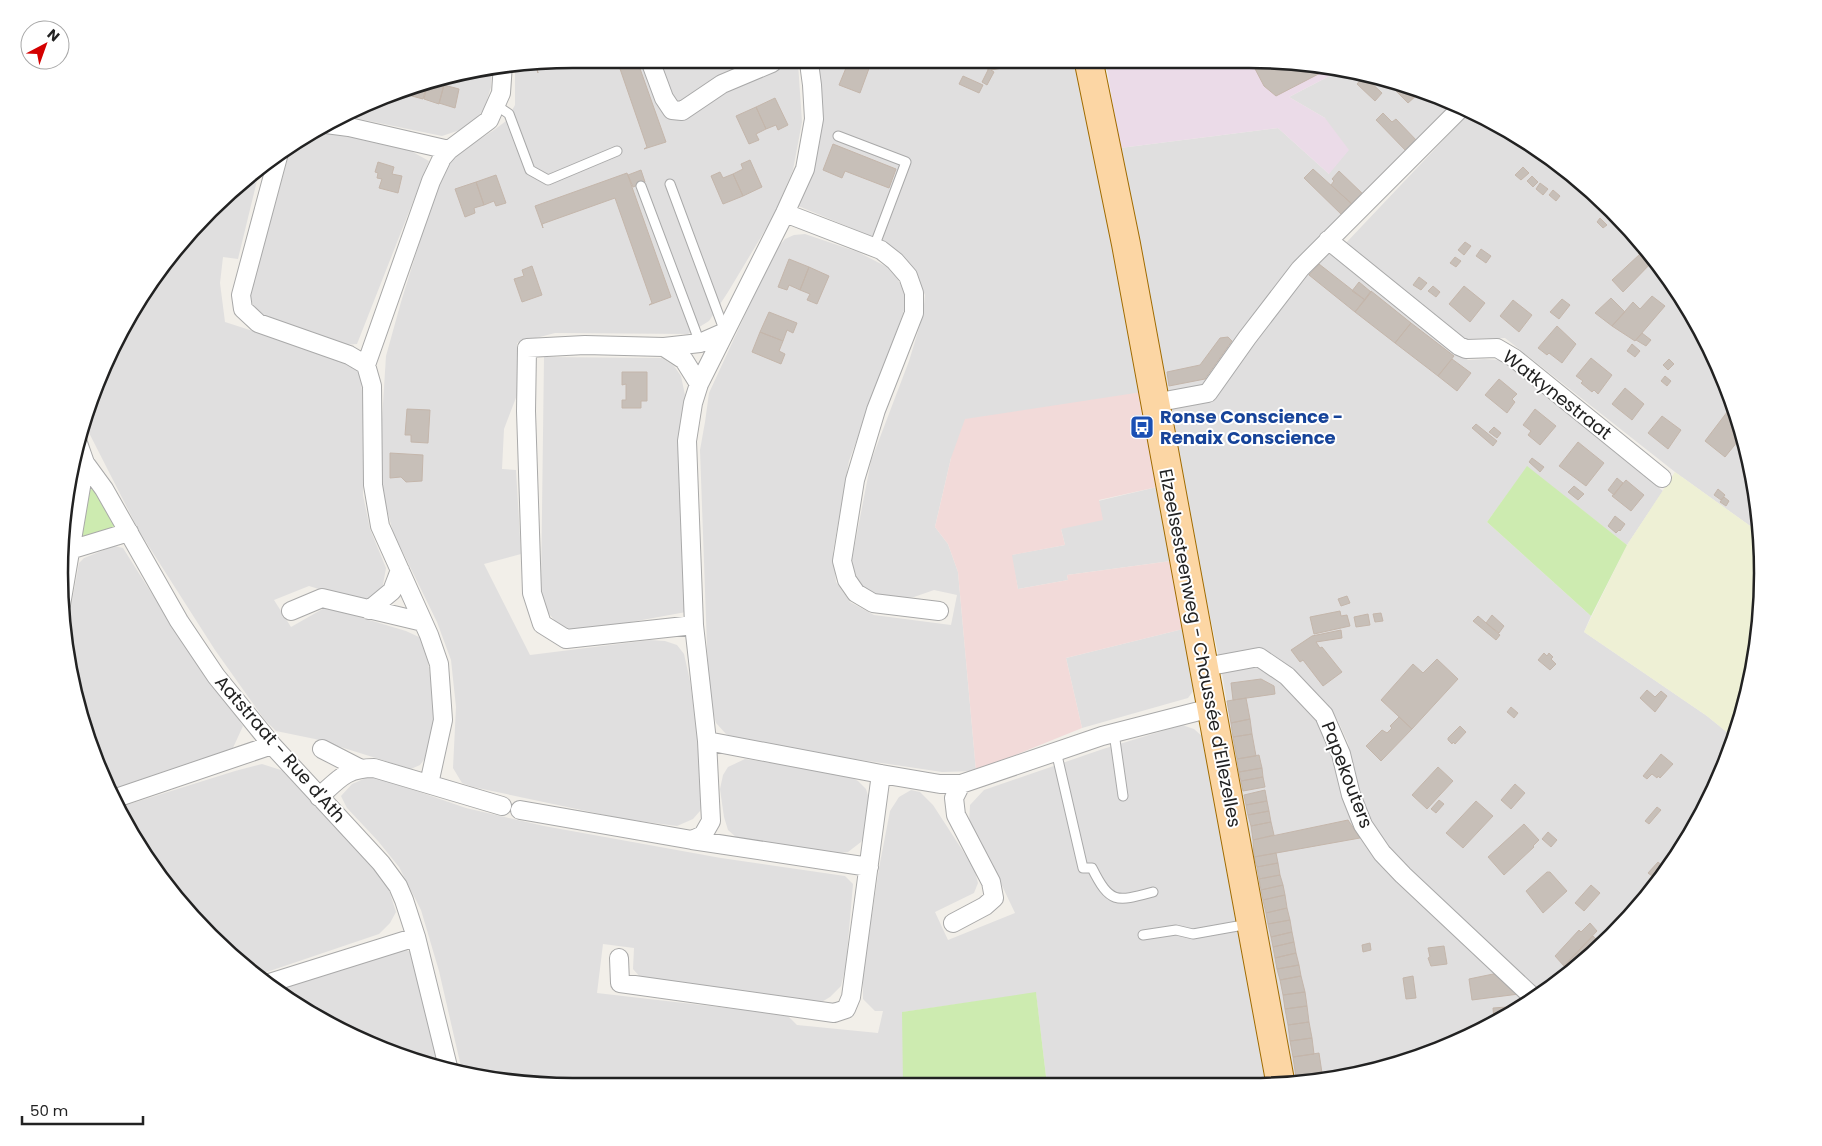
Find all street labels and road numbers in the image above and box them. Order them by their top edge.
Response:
street label: Watkynestraat [1498,344,1617,445]
street label: Elzeelsesteenweg - Chaussée d'Ellezelles [1153,467,1248,829]
street label: Aatstraat - Rue d'Ath [209,670,351,828]
street label: Papekouters [1316,718,1379,832]

